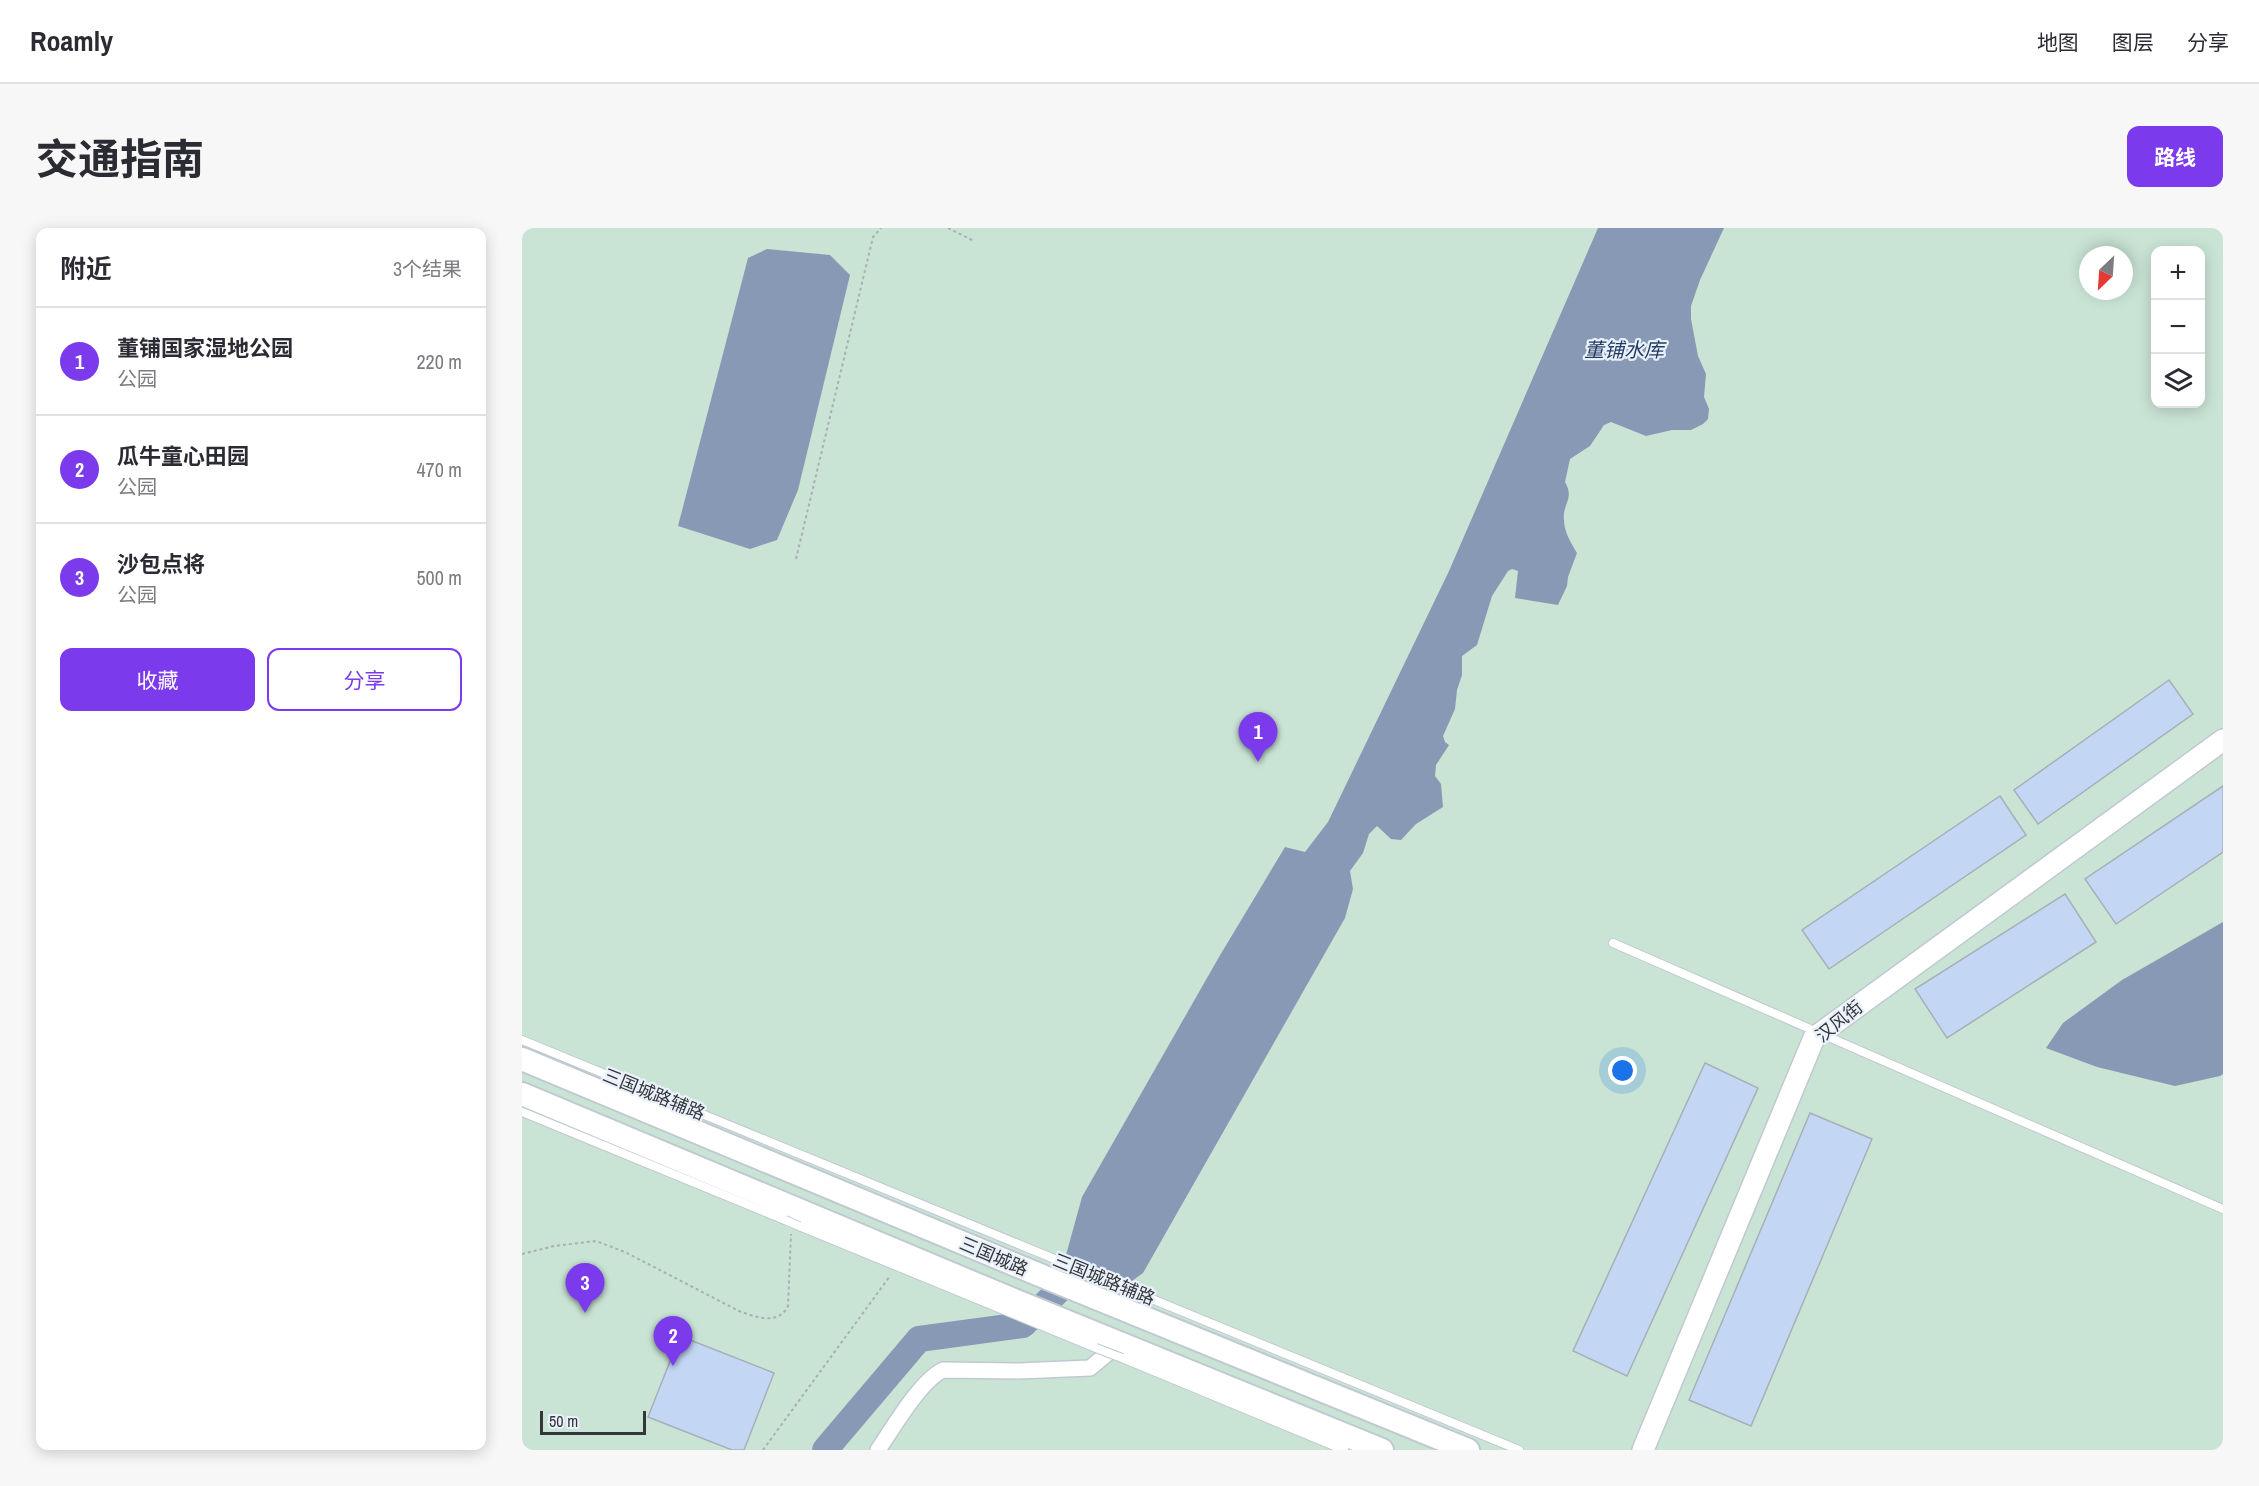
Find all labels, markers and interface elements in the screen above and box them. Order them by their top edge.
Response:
text: Roamly [30,22,113,60]
text: 地图 [2037,28,2079,57]
text: 图层 [2112,28,2154,57]
text: 分享 [2187,28,2229,57]
button: 路线 [2127,126,2223,187]
text: 交通指南 [36,131,204,187]
north arrow [2079,246,2133,300]
map controls [2151,246,2205,408]
button: + [2151,246,2205,300]
text: 附近 [60,251,112,286]
text: 3个结果 [393,255,462,282]
button: − [2151,300,2205,354]
text: 董铺国家湿地公园 [117,333,293,363]
water label: 董铺水库 [1584,336,1667,363]
text: 1 [75,348,84,375]
text: 220 m [416,348,462,375]
button: layers [2151,354,2205,408]
text: 公园 [117,365,157,392]
text: 瓜牛童心田园 [117,441,249,471]
text: 2 [75,456,84,483]
text: 470 m [416,456,462,483]
text: 公园 [117,473,157,500]
text: 沙包点将 [117,549,205,579]
text: 3 [75,564,84,591]
text: 500 m [416,564,462,591]
text: 公园 [117,581,157,608]
button: 收藏 [60,648,255,711]
button: 分享 [267,648,462,711]
pin: 1 [1238,712,1278,762]
street label: 汉风街 [1810,994,1868,1048]
your location [1608,1056,1637,1085]
street label: 三国城路辅路 [599,1062,709,1126]
street label: 三国城路 [956,1230,1032,1282]
street label: 三国城路辅路 [1049,1247,1159,1311]
pin: 3 [566,1264,604,1313]
pin: 2 [654,1316,692,1366]
scale bar [540,1408,646,1436]
text: 50 m [549,1410,578,1432]

